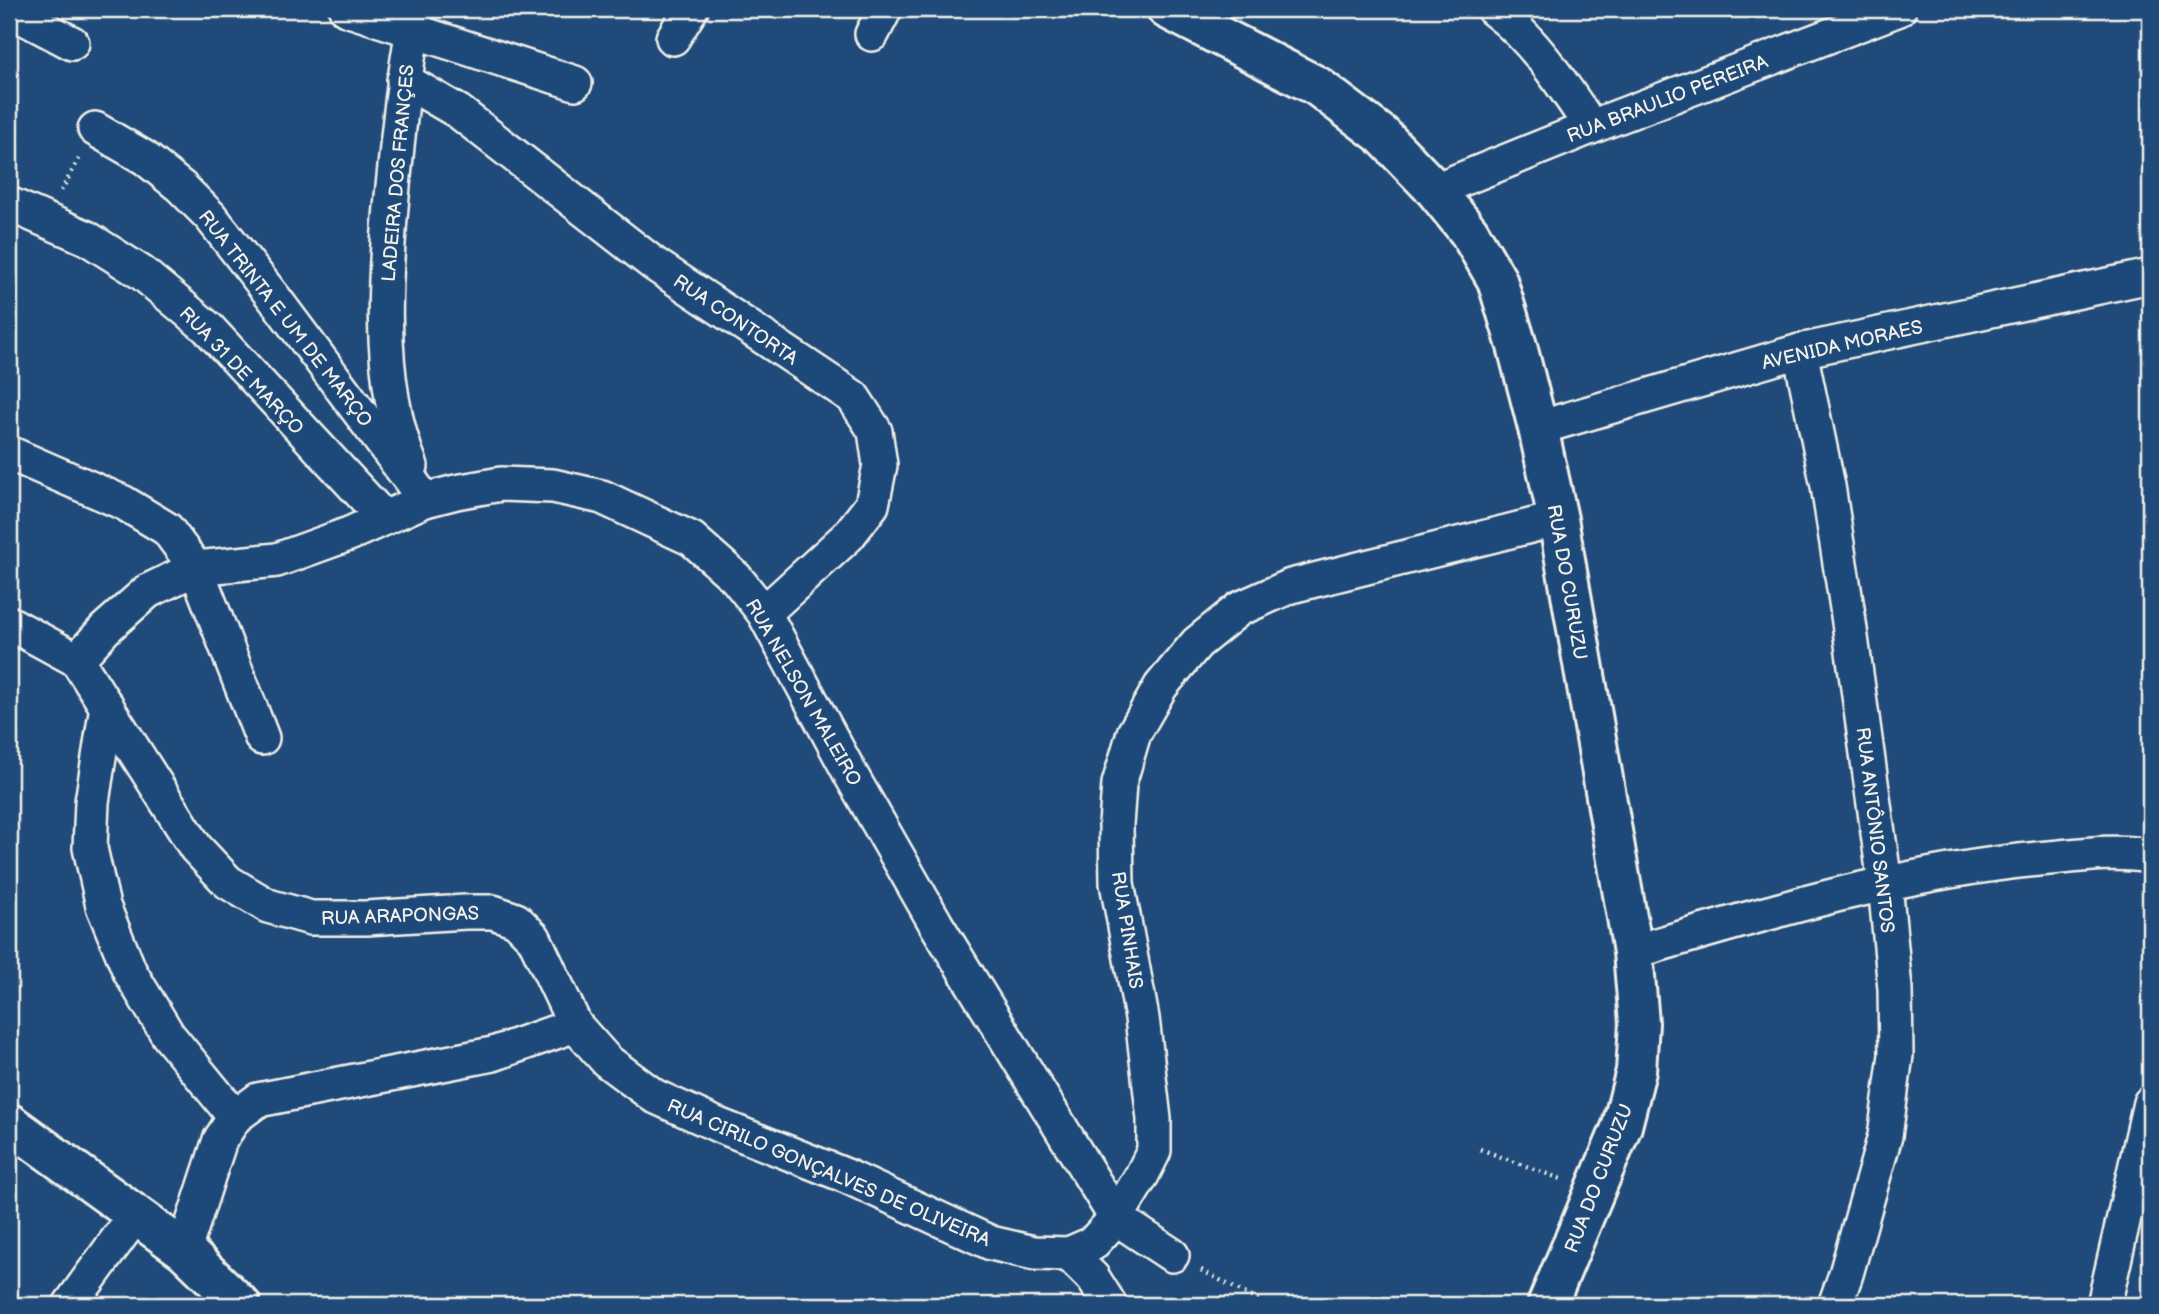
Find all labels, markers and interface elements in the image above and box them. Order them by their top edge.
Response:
street label: RUA BRAULIO PEREIRA [1564,50,1772,148]
street label: LADEIRA DOS FRANÇES [378,64,419,283]
street label: RUA TRINTA E UM DE MARÇO [193,206,377,432]
street label: RUA CONTORTA [669,270,802,371]
street label: RUA 31 DE MARÇO [174,302,308,440]
street label: AVENIDA MORAES [1760,316,1925,375]
street label: RUA DO CURUZU [1542,503,1592,662]
street label: RUA NELSON MALEIRO [740,595,866,790]
street label: RUA ANTÔNIO SANTOS [1850,726,1900,934]
street label: RUA PINHAIS [1106,870,1147,991]
street label: RUA ARAPONGAS [321,902,479,931]
street label: RUA CIRILO GONÇALVES DE OLIVEIRA [663,1095,994,1252]
street label: RUA DO CURUZU [1560,1101,1638,1256]

